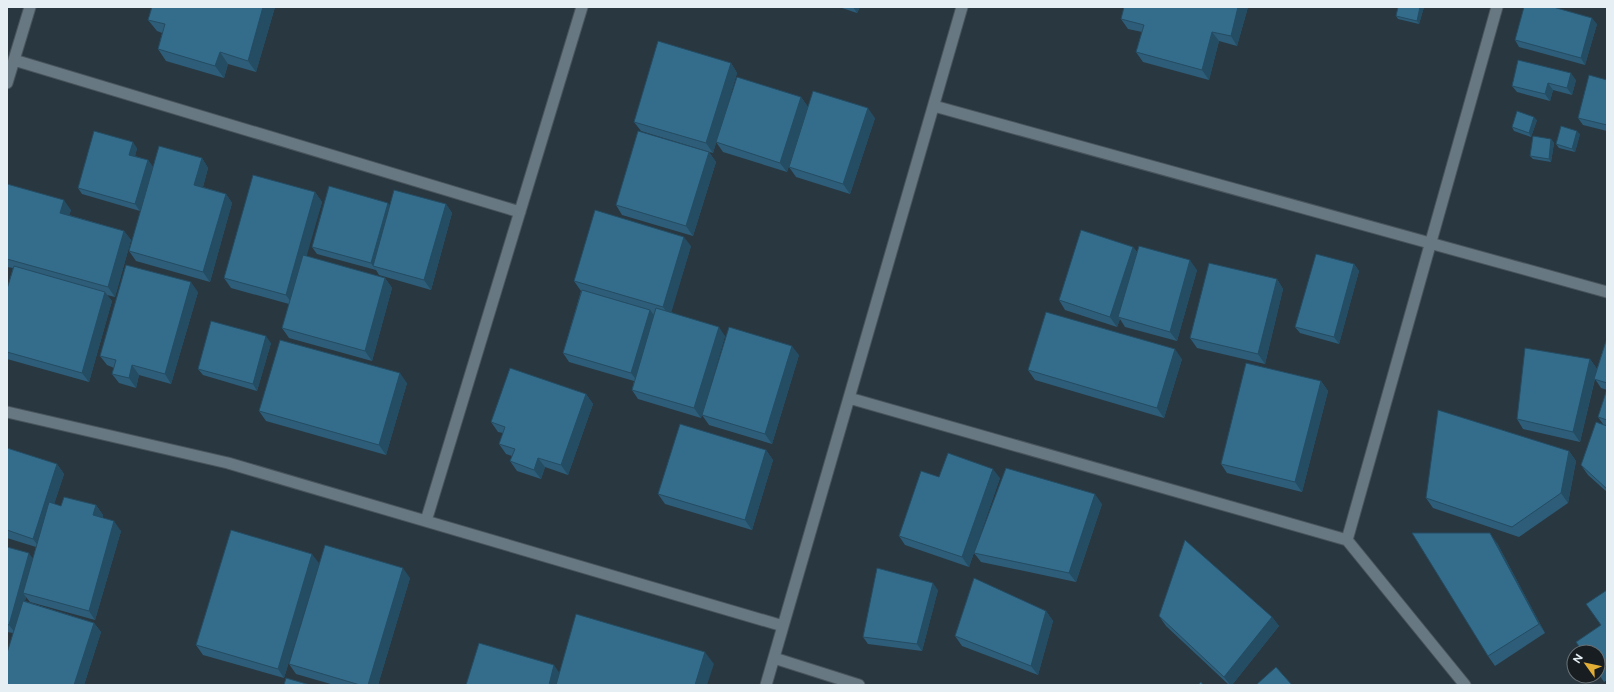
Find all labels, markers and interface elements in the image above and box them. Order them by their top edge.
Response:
north arrow [1566,644,1606,684]
text: N [1570,652,1586,666]

